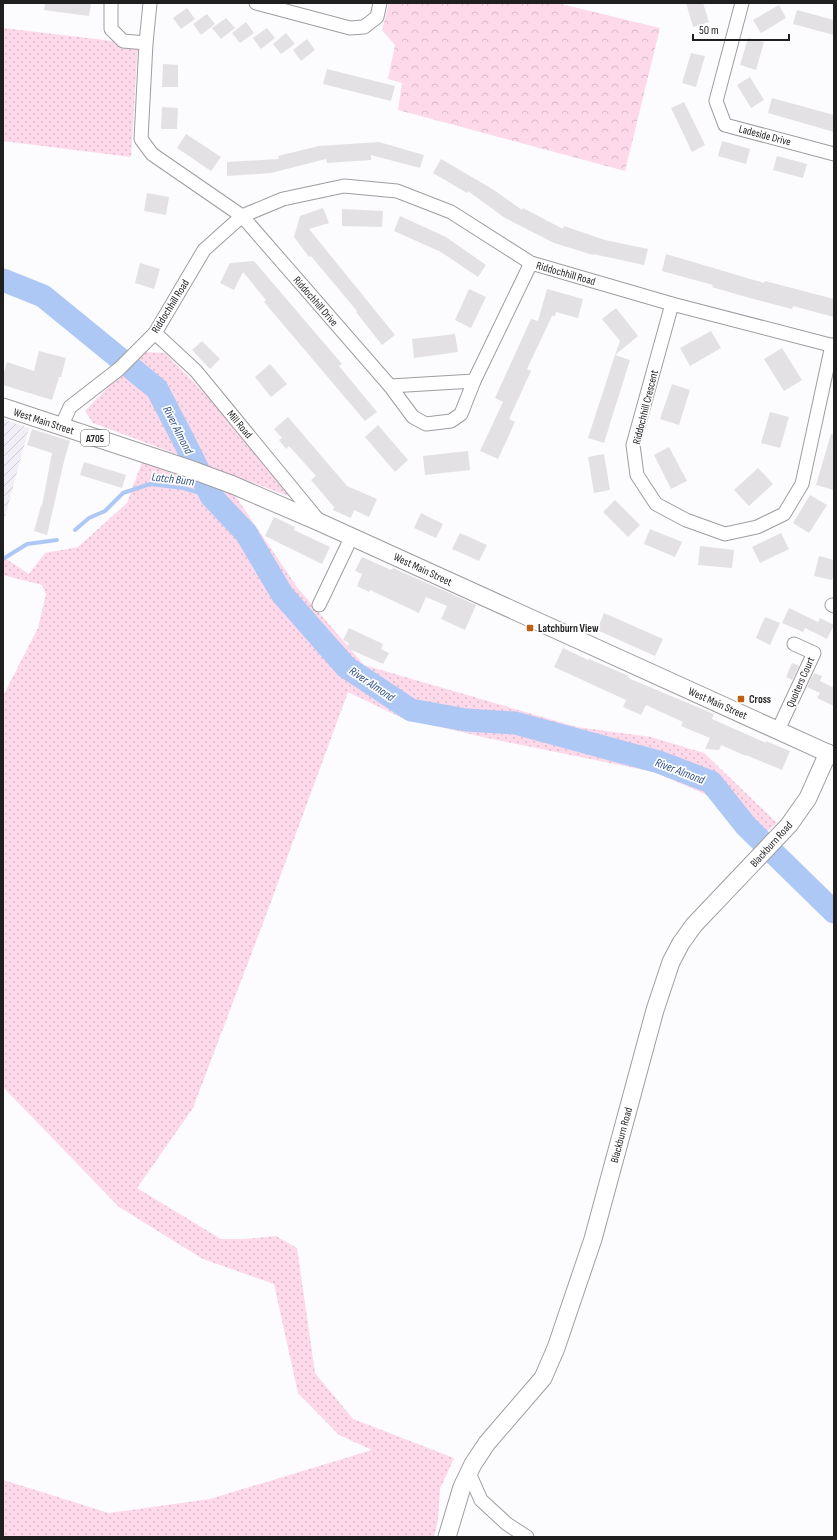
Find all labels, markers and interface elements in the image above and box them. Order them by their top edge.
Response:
scale bar [693,16,789,42]
text: 50 m [699,23,719,38]
street label: Ladeside Drive [737,122,792,149]
street label: Riddochhill Road [535,259,597,288]
street label: Riddochhill Drive [290,274,341,329]
street label: Riddochhill Road [149,277,192,336]
street label: Riddochhill Crescent [630,368,661,446]
water label: River Almond [159,404,196,458]
street label: West Main Street [12,406,76,438]
street label: Mill Road [224,408,255,441]
road number: A705 [81,430,109,446]
water label: Latch Burn [151,469,195,490]
street label: West Main Street [392,550,455,589]
place label: Latchburn View [538,622,599,635]
marker: Latchburn View [525,623,535,633]
street label: Quoiters Court [784,654,818,710]
water label: River Almond [346,664,398,706]
street label: West Main Street [686,685,750,722]
place label: Cross [749,693,771,706]
marker: Cross [736,694,746,704]
water label: River Almond [653,755,708,788]
street label: Blackburn Road [748,819,796,870]
street label: Blackburn Road [608,1106,635,1164]

